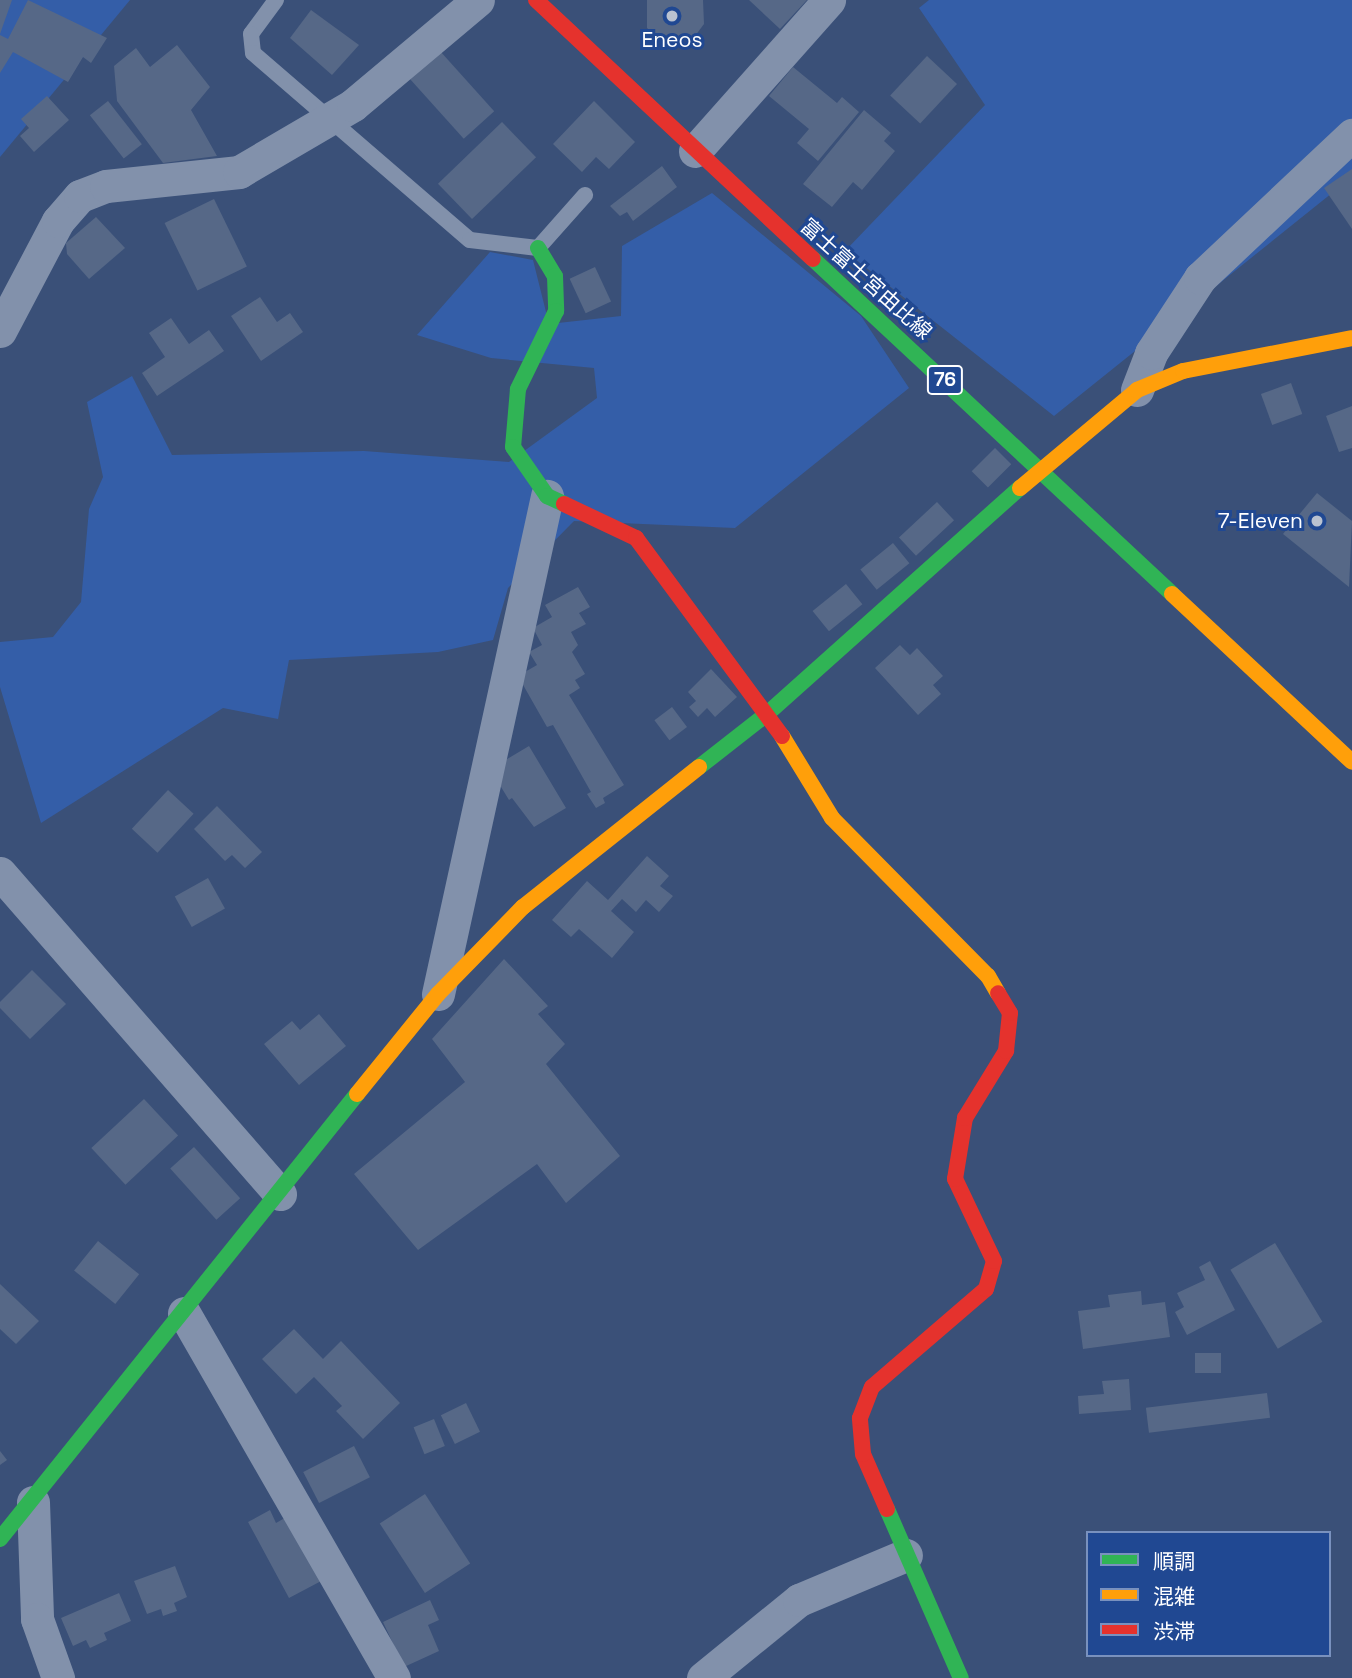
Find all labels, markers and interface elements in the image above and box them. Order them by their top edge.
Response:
marker: Eneos [664,8,680,24]
place label: Eneos [641,27,703,53]
street label: 富士富士宮由比線 [795,213,937,345]
road number: 76 [926,364,964,396]
place label: 7-Eleven [1218,508,1303,534]
marker: 7-Eleven [1309,513,1325,529]
legend [1086,1531,1331,1657]
text: 順調 [1153,1548,1195,1575]
text: 混雑 [1153,1583,1195,1610]
text: 渋滞 [1153,1618,1195,1645]

